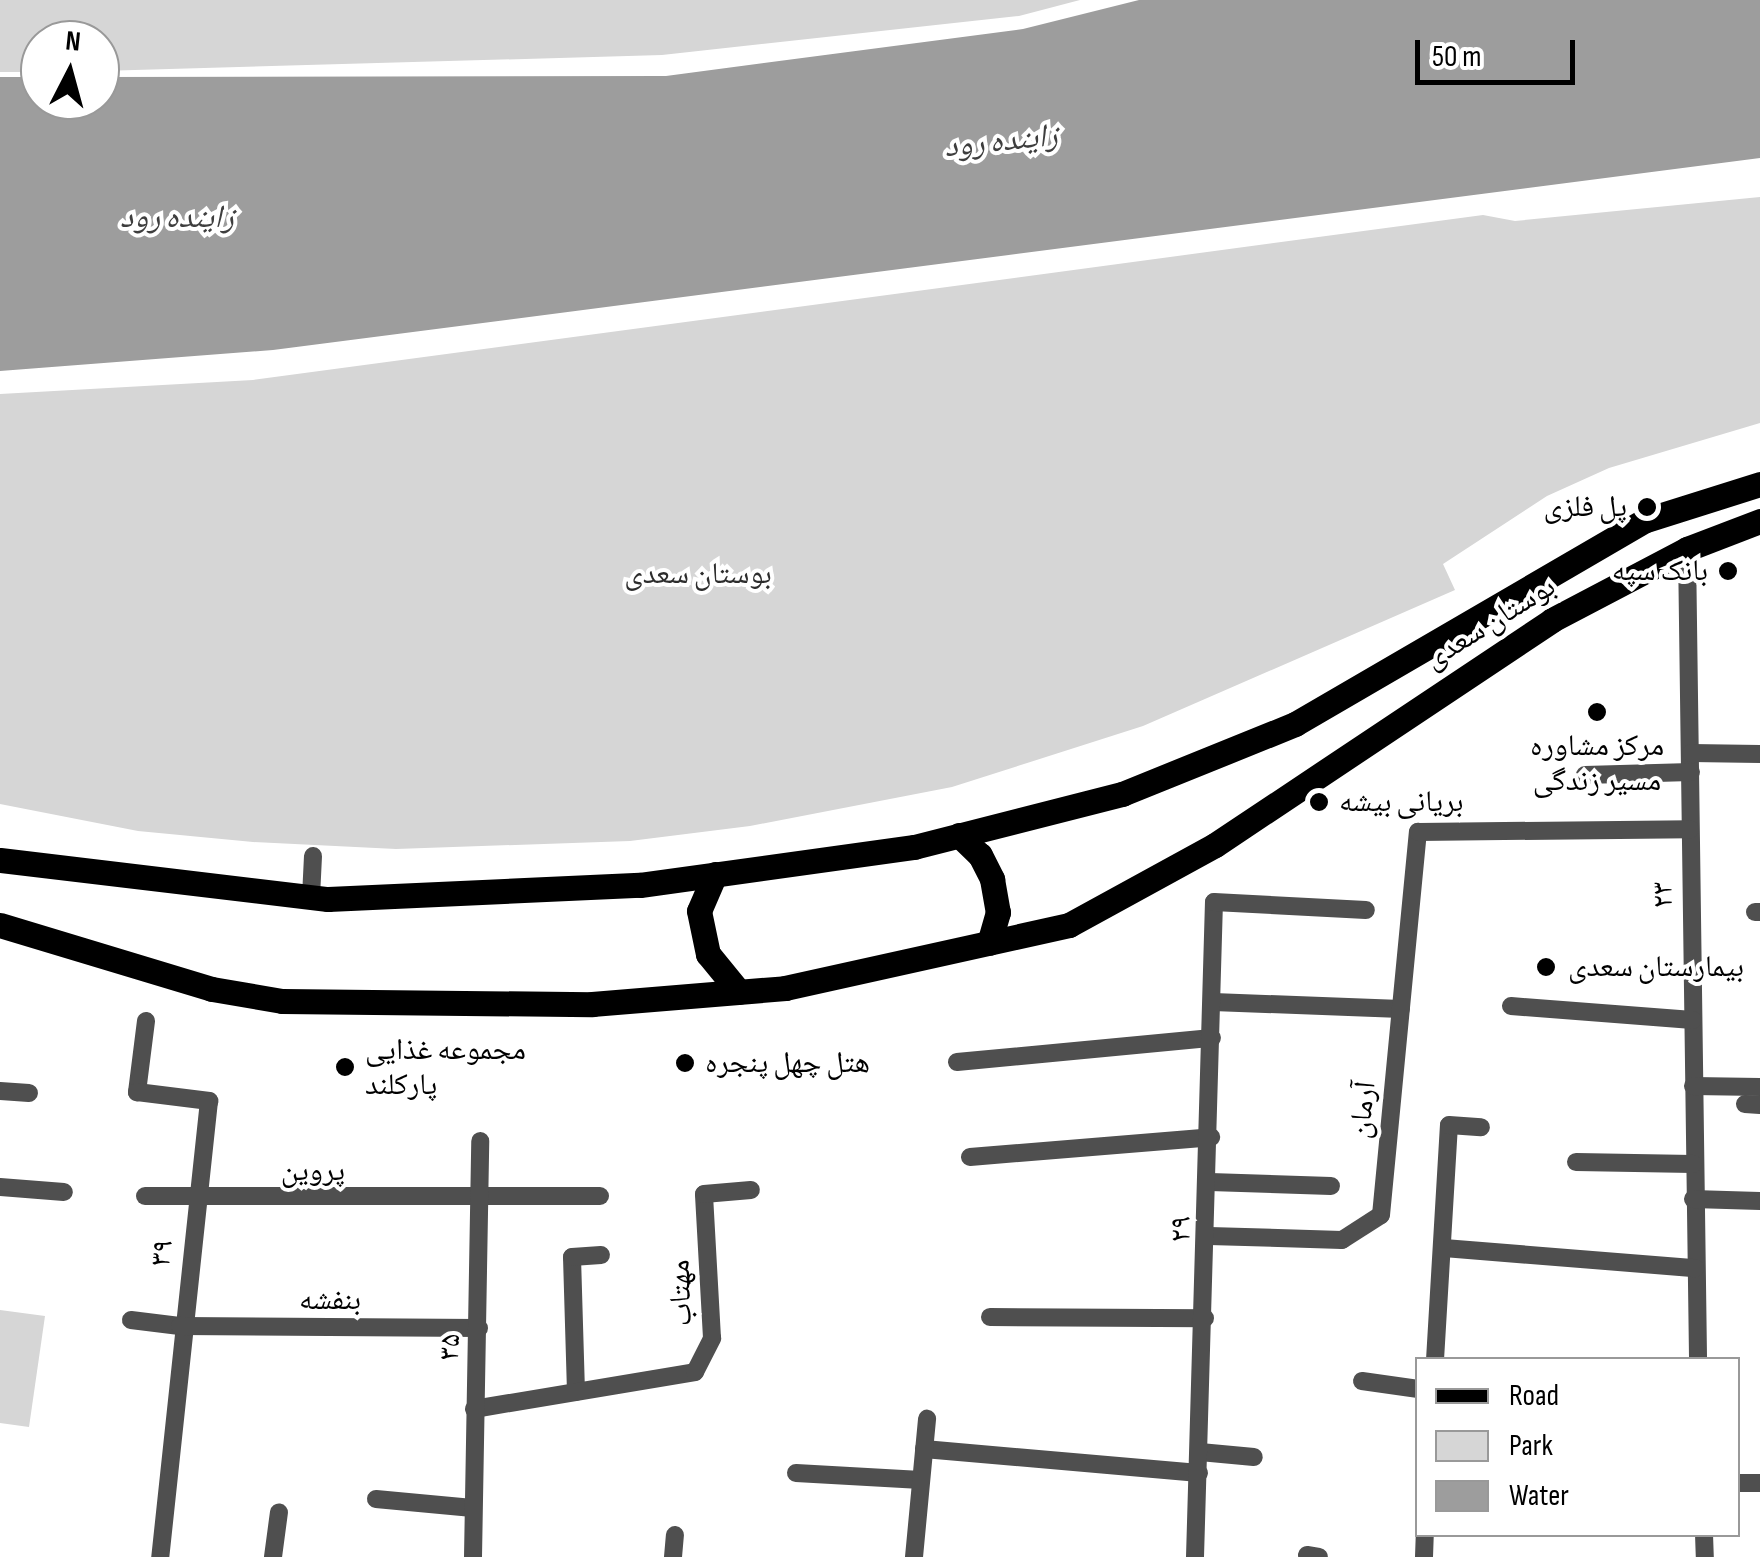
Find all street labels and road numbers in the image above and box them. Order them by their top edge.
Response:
street label: بوستان سعدی [1418,569,1562,677]
street label: ۲۳ [1645,881,1681,909]
street label: آرمان [1342,1079,1384,1141]
street label: پروین [281,1153,345,1189]
street label: ۲۹ [1163,1215,1199,1243]
street label: ۳۹ [142,1237,182,1269]
street label: مهتاب [662,1259,700,1327]
street label: بنفشه [299,1282,361,1318]
street label: ۳۵ [431,1333,469,1361]

